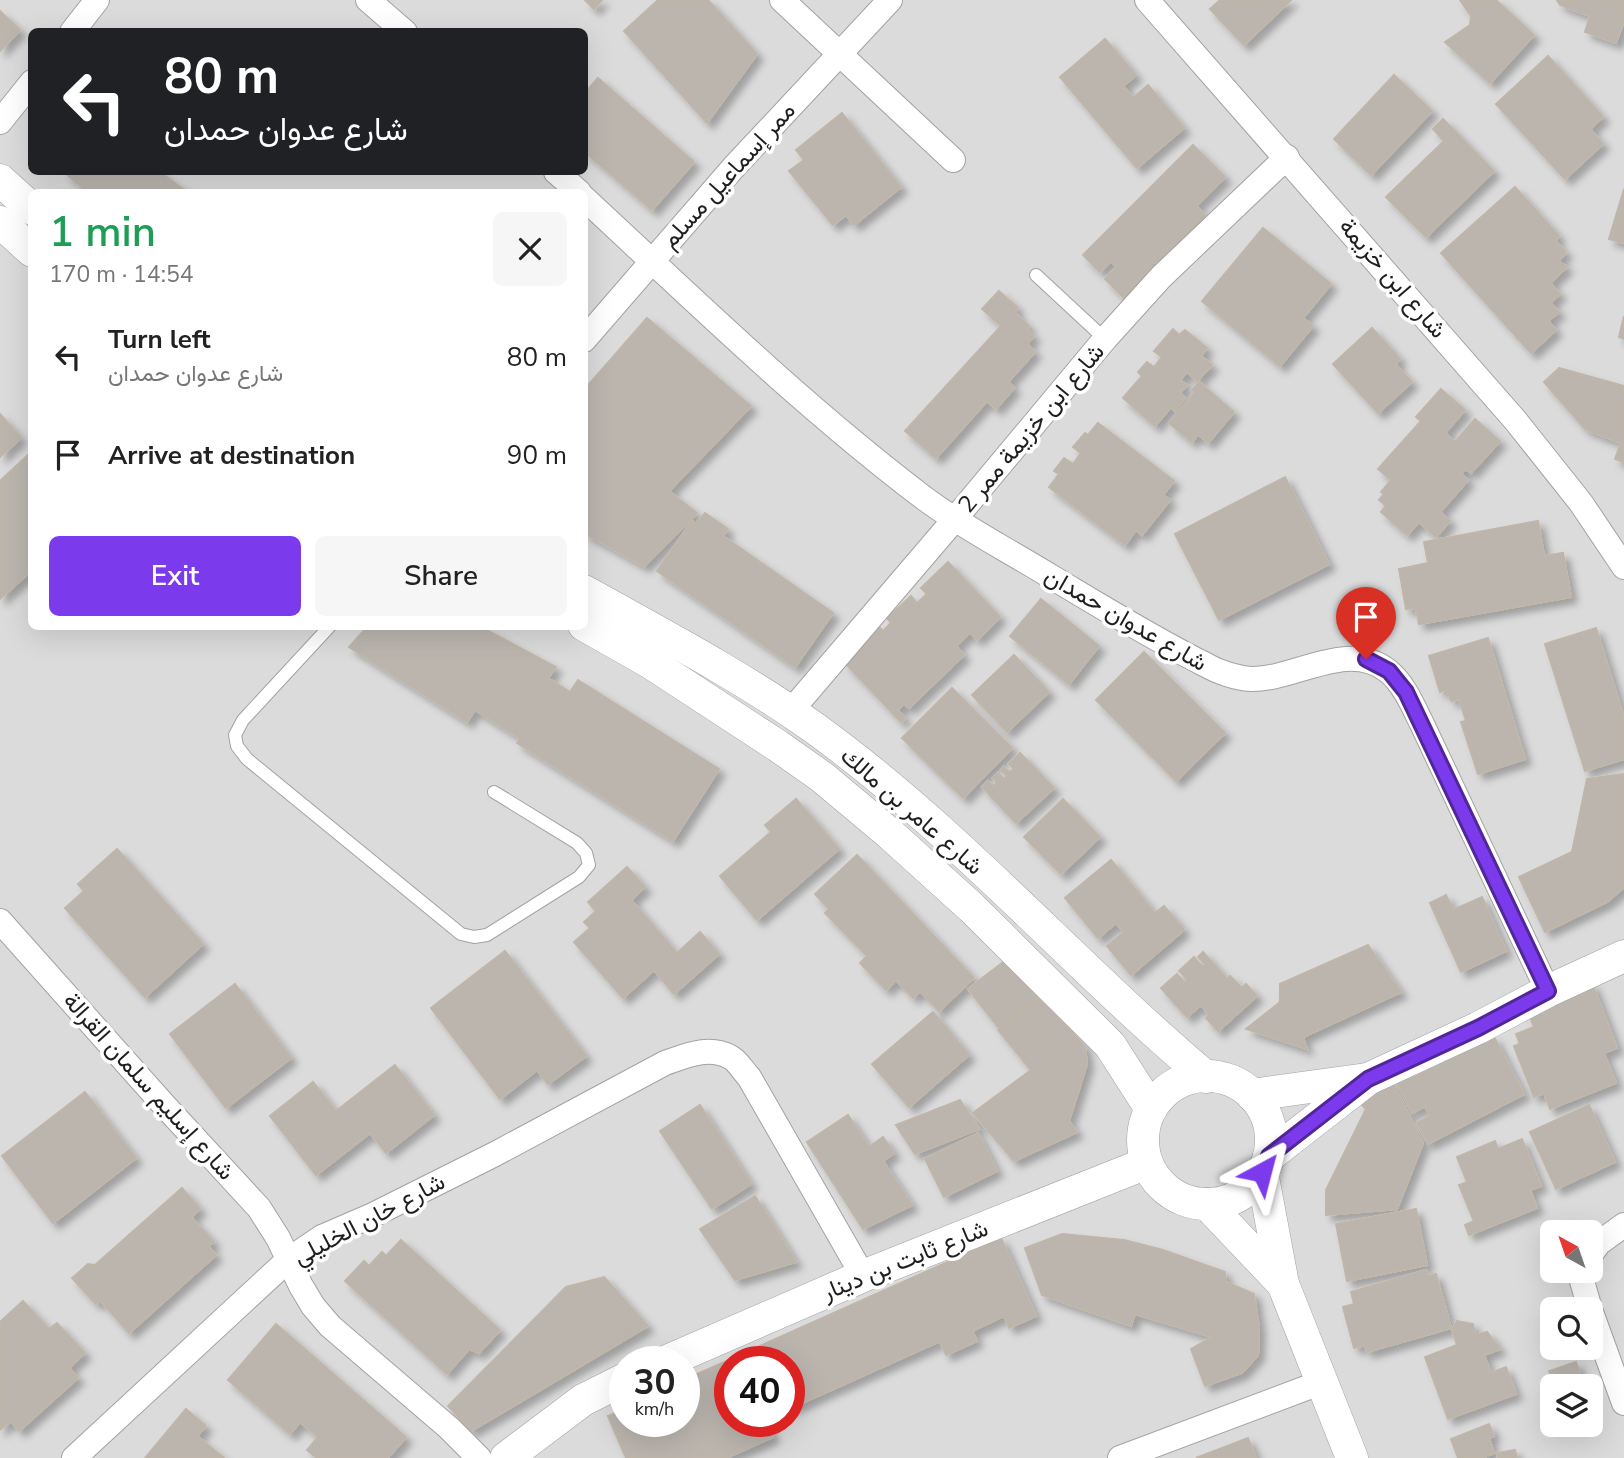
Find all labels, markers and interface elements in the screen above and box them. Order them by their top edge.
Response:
text: 80 m [164,43,279,110]
icon: left [49,56,140,147]
street label: ممر إسماعيل مسلم [654,95,802,255]
text: شارع عدوان حمدان [164,108,408,151]
text: 1 min [49,204,156,261]
street label: شارع ابن خزيمة [1332,211,1454,345]
button: close [493,212,567,286]
text: 170 m · 14:54 [49,259,194,290]
text: Turn left [108,322,211,357]
street label: شارع ابن خزيمة ممر 2 [951,336,1111,520]
icon: left [49,338,87,376]
text: 80 m [507,340,567,375]
text: شارع عدوان حمدان [108,358,283,389]
icon: arrive [49,436,87,474]
text: Arrive at destination [108,438,355,473]
text: 90 m [507,438,567,473]
button: Exit [49,536,301,616]
button: Share [315,536,567,616]
street label: شارع عدوان حمدان [1039,559,1213,679]
pin [1336,587,1396,659]
icon: arrive [1347,598,1385,636]
street label: شارع عامر بن مالك [834,740,990,882]
street label: شارع إسليم سلمان القرالة [56,985,242,1187]
position arrow [1225,1135,1299,1209]
street label: شارع خان الخليلي [288,1166,452,1275]
street label: شارع ثابت بن دينار [816,1212,993,1308]
north arrow [1540,1220,1603,1283]
map controls [1540,1220,1603,1437]
button: search [1540,1297,1603,1360]
speed limit sign: 40 [714,1346,805,1437]
text: 30 [633,1359,676,1406]
button: layers [1540,1374,1603,1437]
text: km/h [635,1397,674,1421]

